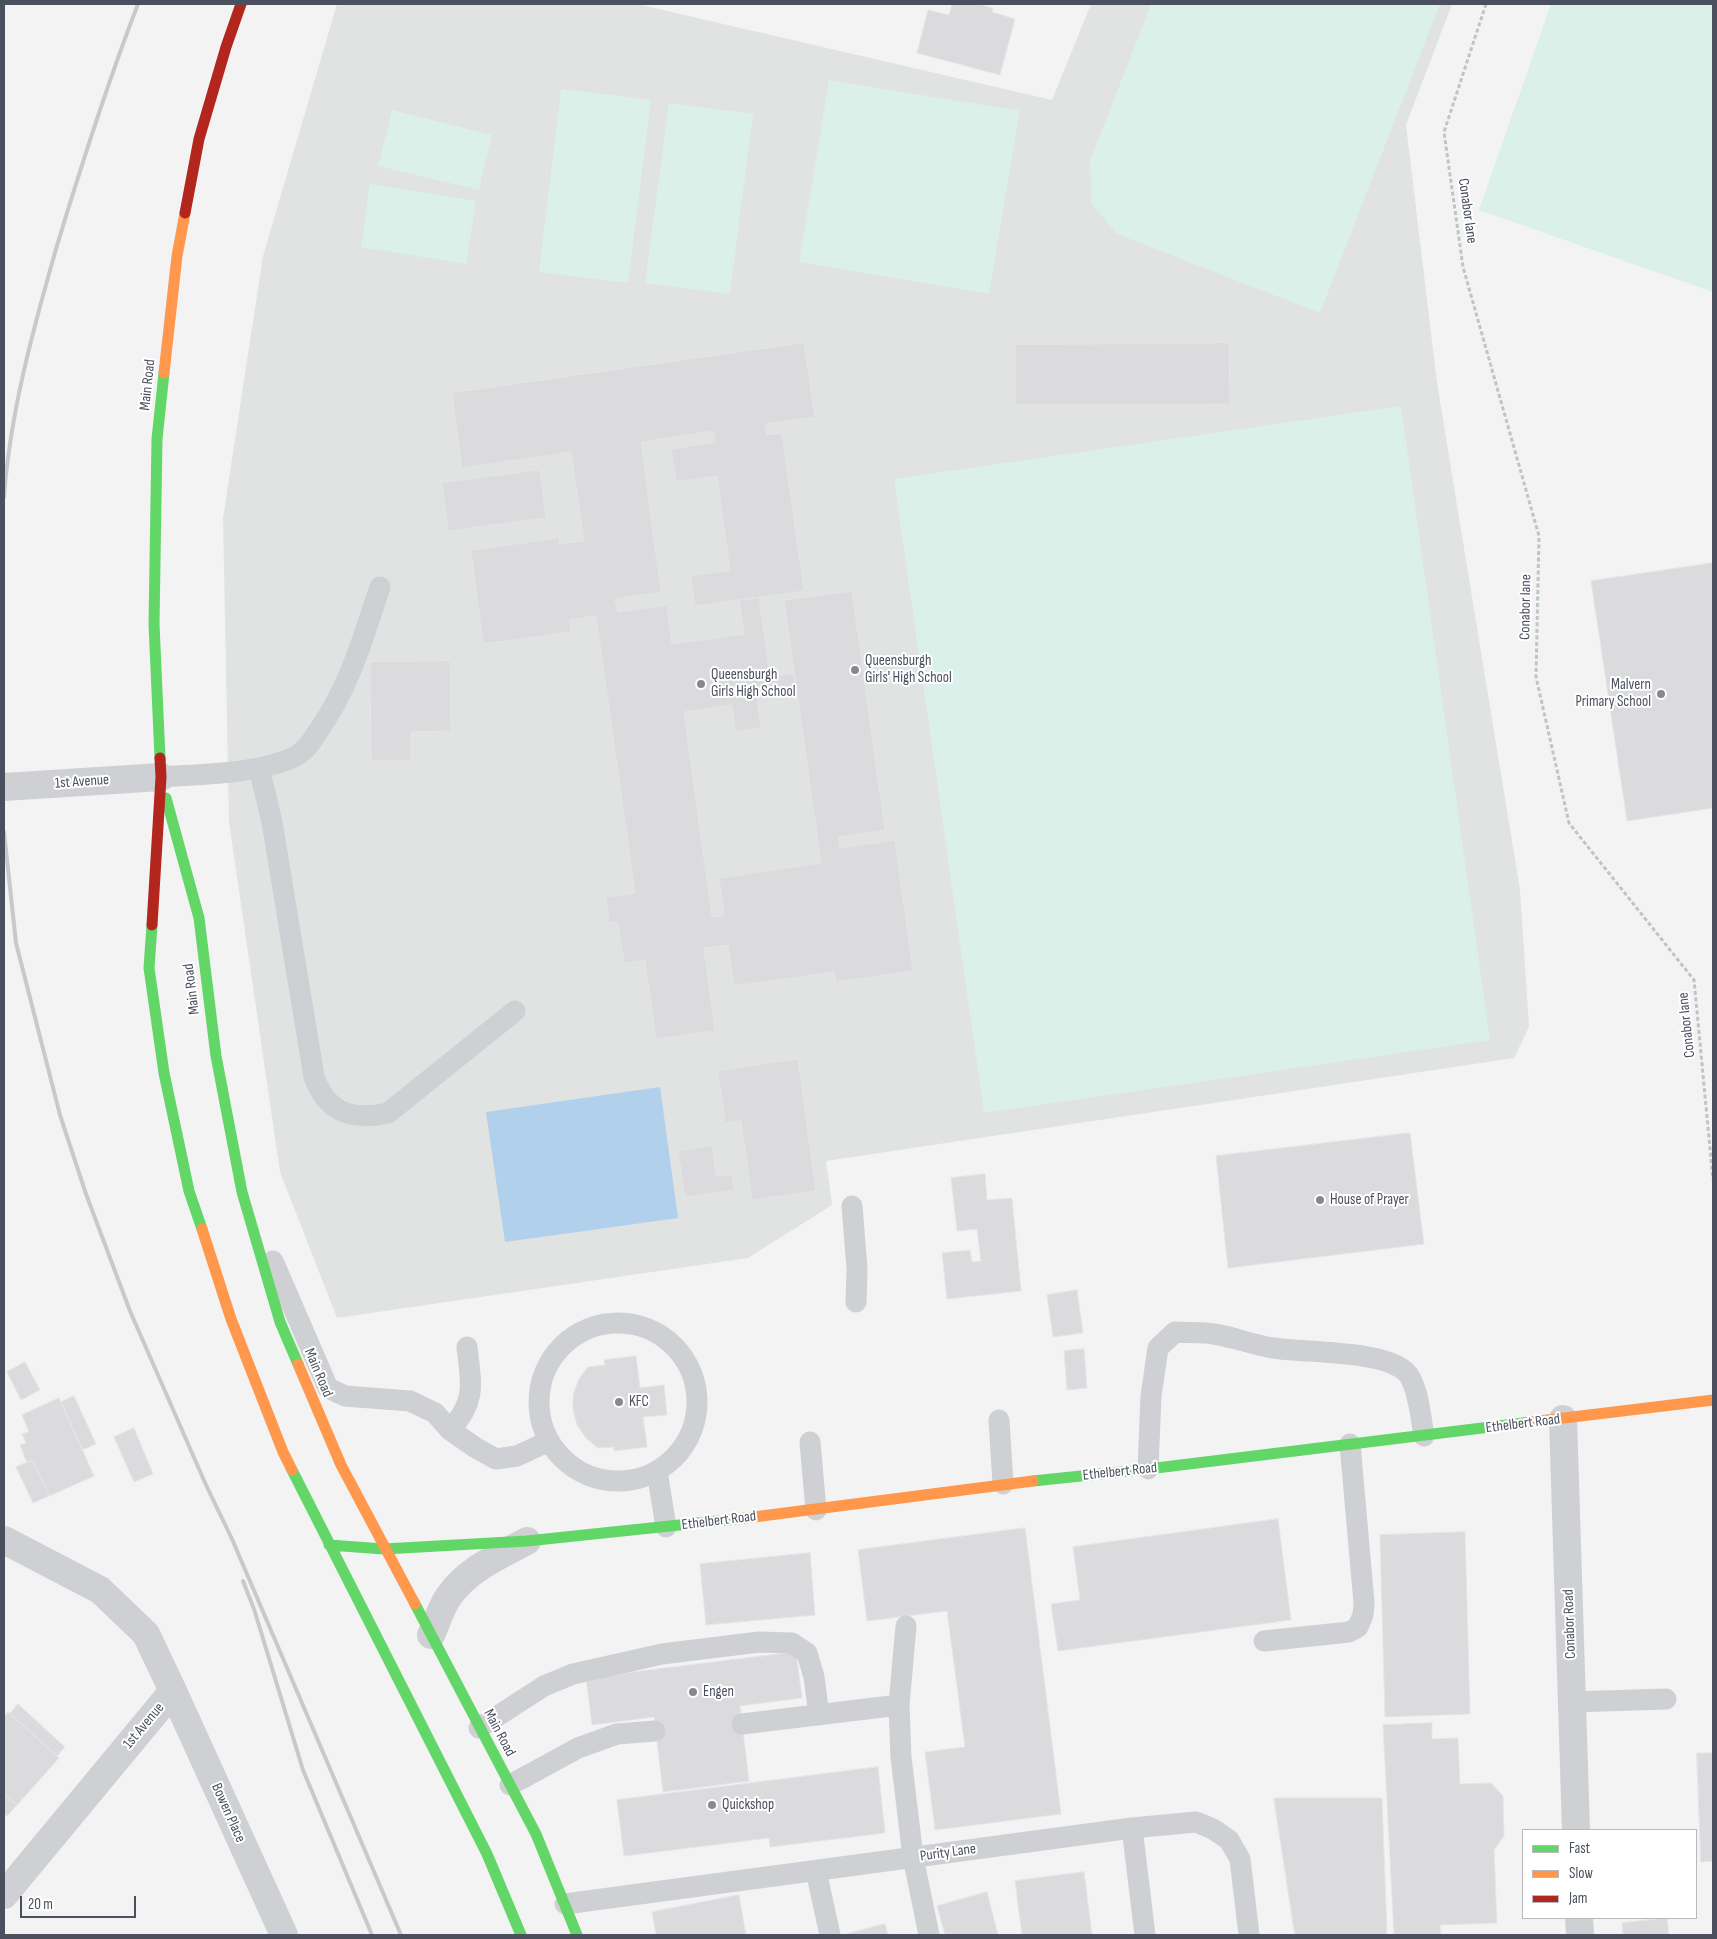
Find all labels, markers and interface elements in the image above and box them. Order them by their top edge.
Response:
street label: Conabor lane [1454,177,1480,245]
street label: Main Road [136,359,160,411]
street label: Conabor lane [1516,574,1536,640]
place label: Queensburgh Girls' High School [865,652,952,687]
marker: Queensburgh Girls' High School [849,664,861,676]
place label: Queensburgh Girls High School [711,666,795,701]
place label: Malvern Primary School [1575,676,1651,711]
marker: Queensburgh Girls High School [695,678,707,690]
marker: Malvern Primary School [1655,688,1667,700]
street label: 1st Avenue [54,771,110,793]
street label: Main Road [180,962,204,1016]
street label: Conabor lane [1675,991,1699,1059]
place label: House of Prayer [1330,1191,1409,1209]
marker: House of Prayer [1314,1194,1326,1206]
street label: Main Road [300,1346,336,1400]
place label: KFC [629,1393,649,1411]
marker: KFC [613,1396,625,1408]
street label: Ethelbert Road [1485,1411,1561,1437]
street label: Ethelbert Road [1082,1459,1158,1485]
street label: Ethelbert Road [681,1508,757,1534]
street label: Conabor Road [1560,1589,1580,1659]
place label: Engen [703,1683,734,1701]
marker: Engen [687,1686,699,1698]
street label: 1st Avenue [120,1699,168,1753]
street label: Main Road [479,1706,519,1760]
street label: Bowen Place [207,1781,249,1845]
place label: Quickshop [722,1796,774,1814]
marker: Quickshop [706,1799,718,1811]
legend [1522,1829,1697,1919]
text: Fast [1569,1839,1590,1858]
street label: Purity Lane [919,1840,977,1866]
text: Slow [1569,1864,1593,1883]
scale bar [22,1886,139,1918]
text: Jam [1569,1889,1587,1908]
text: 20 m [28,1895,53,1914]

